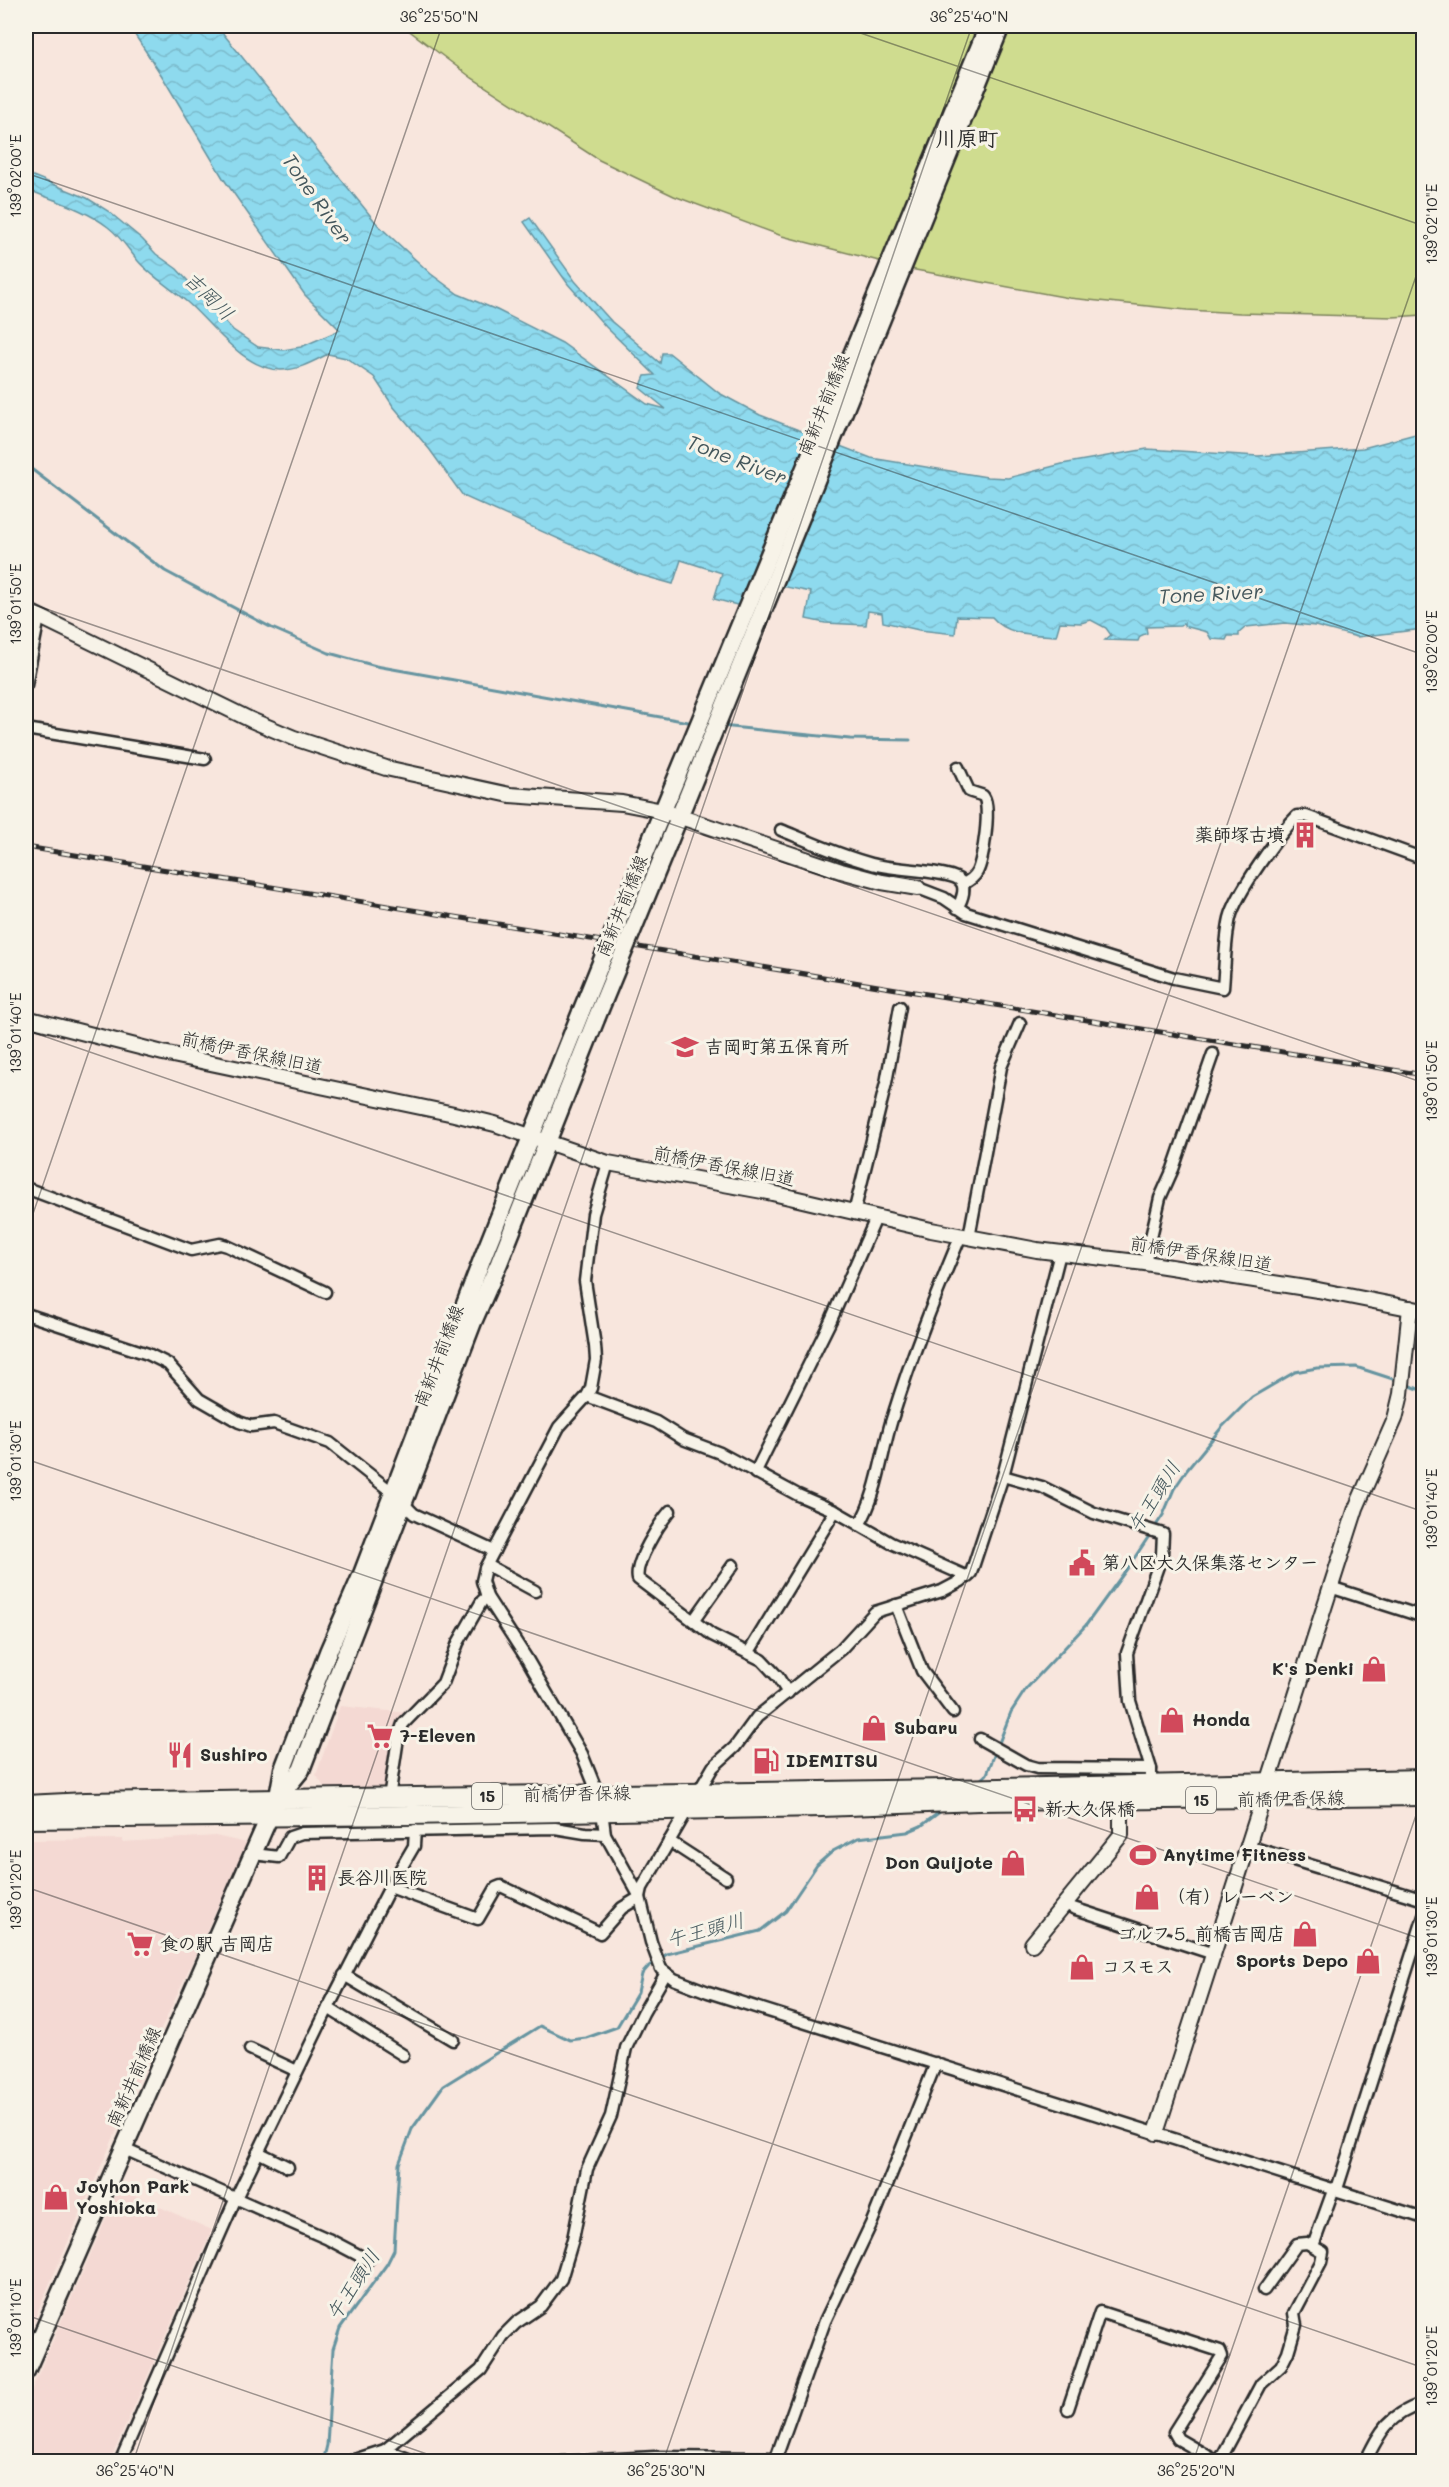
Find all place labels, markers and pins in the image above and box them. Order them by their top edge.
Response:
building icon: 薬師塚古墳 [1290,820,1320,850]
place label: 薬師塚古墳 [1195,822,1285,846]
school or university icon: 吉岡町第五保育所 [670,1032,700,1062]
place label: 吉岡町第五保育所 [705,1034,849,1058]
public building icon: 第八区大久保集落センター [1067,1548,1097,1578]
place label: 第八区大久保集落センター [1102,1550,1318,1574]
shop icon: K's Denki [1359,1654,1389,1684]
place label: K's Denki [1272,1656,1354,1680]
shop icon: Honda [1157,1705,1187,1735]
place label: Honda [1192,1707,1250,1731]
shop icon: Subaru [859,1713,889,1743]
place label: Subaru [894,1715,958,1739]
supermarket icon: 7-Eleven [365,1721,395,1751]
place label: 7-Eleven [400,1723,476,1747]
restaurant icon: Sushiro [165,1740,195,1770]
place label: Sushiro [200,1742,268,1766]
fuel station icon: IDEMITSU [751,1746,781,1776]
place label: IDEMITSU [786,1748,878,1772]
bus stop icon: 新大久保橋 [1010,1794,1040,1824]
place label: 新大久保橋 [1045,1796,1135,1820]
sports icon: Anytime Fitness [1128,1840,1158,1870]
place label: Anytime Fitness [1163,1842,1306,1866]
shop icon: Don Quijote [998,1848,1028,1878]
place label: Don Quijote [885,1850,993,1874]
building icon: 長谷川医院 [302,1863,332,1893]
place label: 長谷川医院 [337,1865,427,1889]
shop icon: （有）レーベン [1132,1882,1162,1912]
place label: （有）レーベン [1167,1884,1294,1908]
shop icon: ゴルフ５ 前橋吉岡店 [1290,1919,1320,1949]
place label: ゴルフ５ 前橋吉岡店 [1117,1921,1285,1945]
supermarket icon: 食の駅 吉岡店 [125,1929,155,1959]
place label: 食の駅 吉岡店 [160,1931,274,1955]
shop icon: Sports Depo [1353,1946,1383,1976]
place label: Sports Depo [1236,1948,1348,1972]
shop icon: コスモス [1067,1952,1097,1982]
place label: コスモス [1102,1954,1173,1978]
place label: Joyhon Park Yoshioka [76,2174,189,2219]
shop icon: Joyhon Park Yoshioka [41,2182,71,2212]

